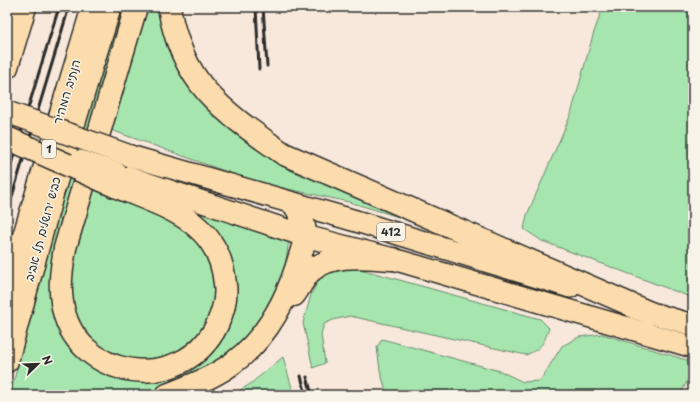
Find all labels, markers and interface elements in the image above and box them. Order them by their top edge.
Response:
street label: הנתיב המהיר [48,57,84,126]
road number: 1 [42,140,56,158]
street label: כביש ירושלים תל אביב [19,174,65,283]
road number: 412 [377,223,405,241]
north arrow [18,344,58,384]
text: N [38,353,57,367]

